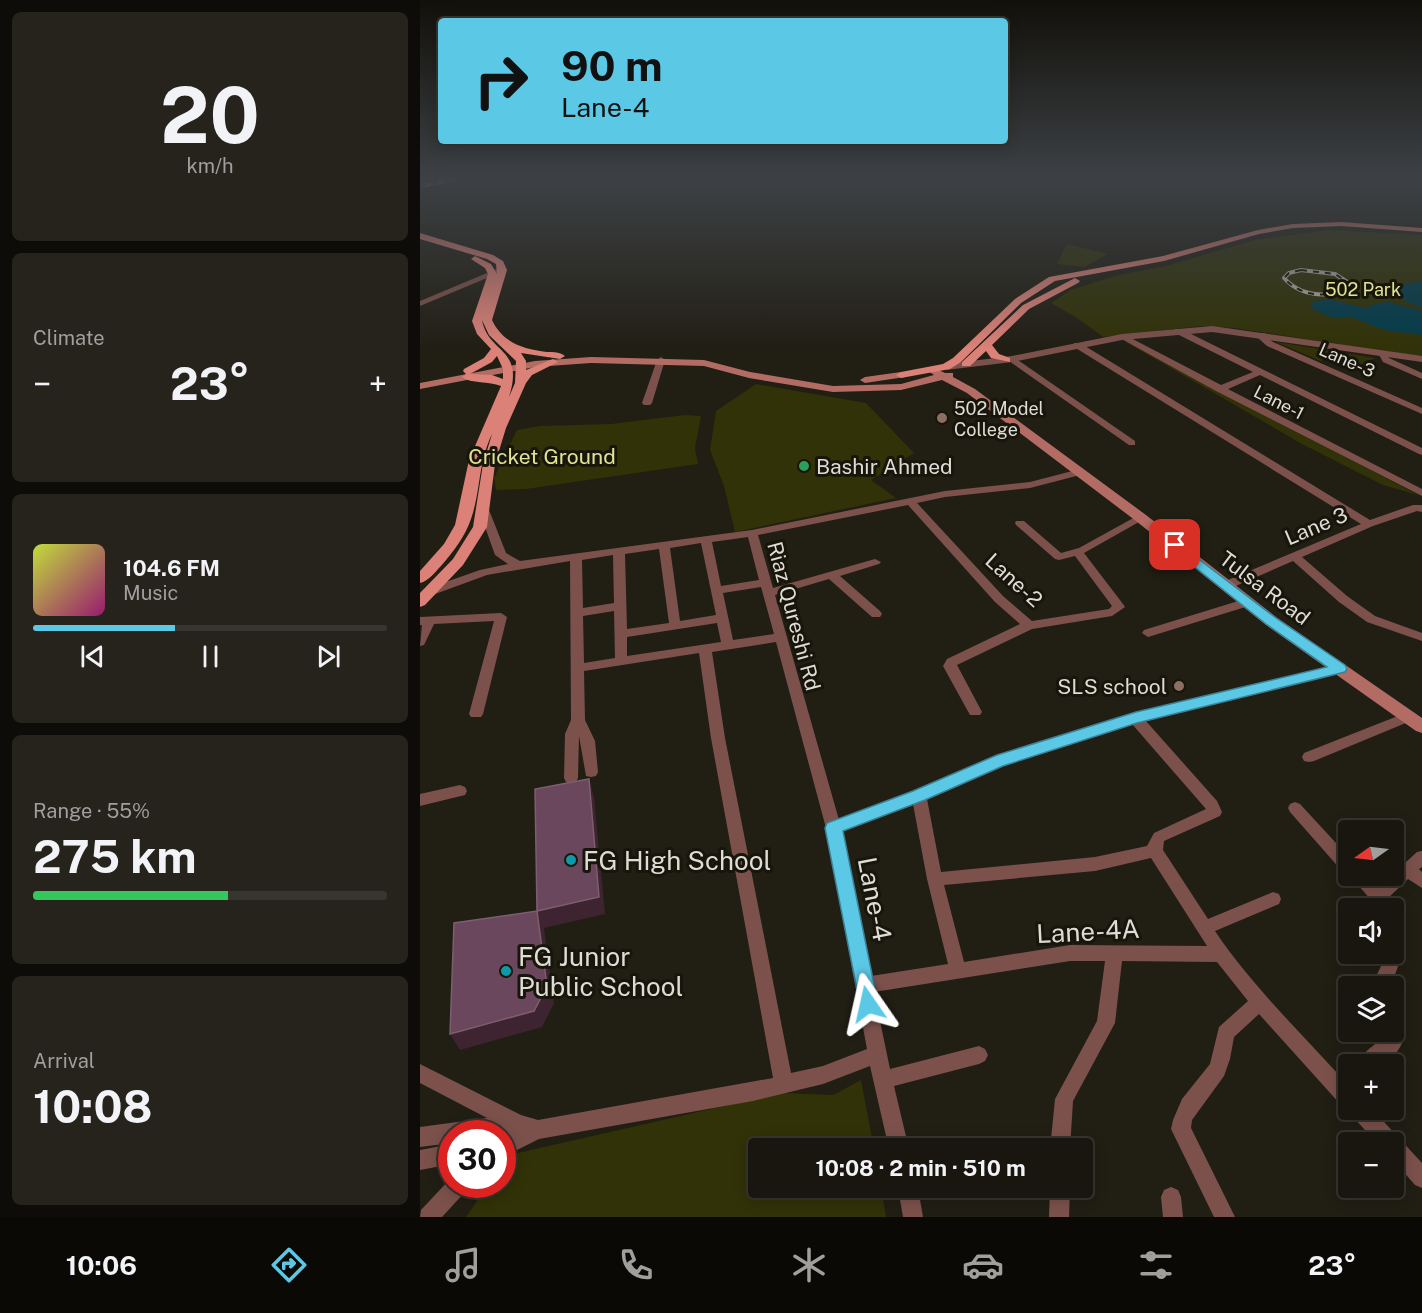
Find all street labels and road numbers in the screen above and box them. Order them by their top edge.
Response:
street label: Lane-3 [1316,338,1378,382]
street label: Lane-1 [1250,380,1308,424]
street label: Lane 3 [1281,502,1351,550]
street label: Riaz Qureshi Rd [762,539,826,693]
street label: Tulsa Road [1215,546,1315,630]
street label: Lane-2 [980,548,1048,612]
street label: Lane-4 [852,854,898,944]
street label: Lane-4A [1035,913,1141,949]

